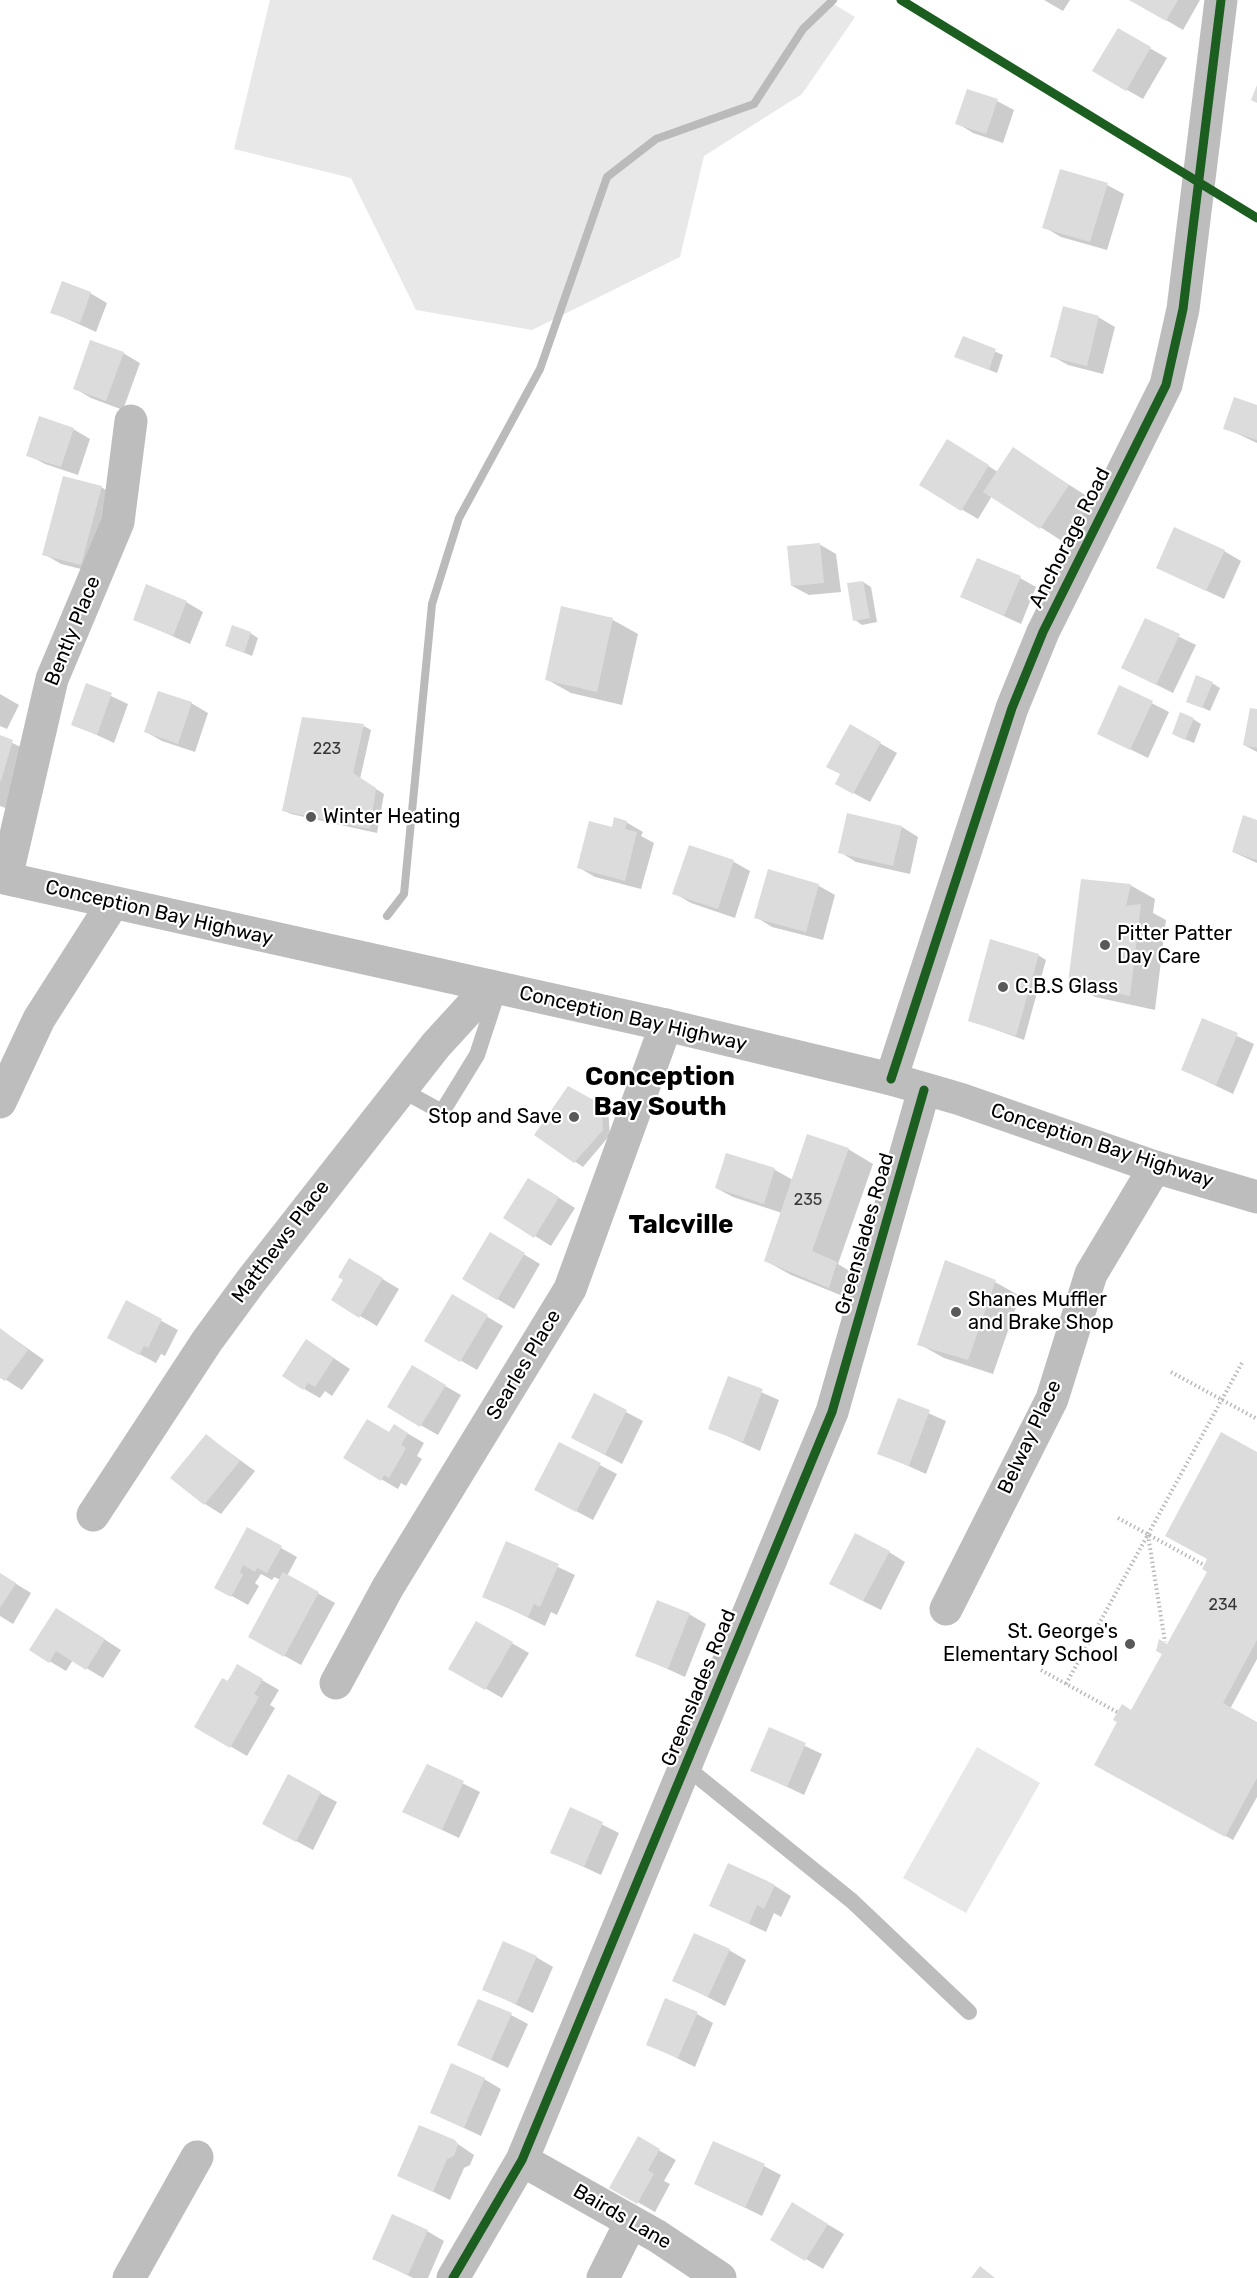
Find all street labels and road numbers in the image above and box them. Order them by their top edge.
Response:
street label: Anchorage Road [1024,464,1116,612]
street label: Bently Place [40,573,106,689]
street label: Conception Bay Highway [43,875,275,951]
street label: Conception Bay Highway [517,981,749,1057]
street label: Conception Bay Highway [988,1099,1216,1193]
street label: Greenslades Road [830,1150,900,1318]
street label: Matthews Place [227,1176,335,1308]
street label: Searles Place [482,1305,566,1425]
street label: Belway Place [993,1376,1067,1498]
street label: Greenslades Road [657,1606,741,1770]
street label: Bairds Lane [569,2179,675,2255]

